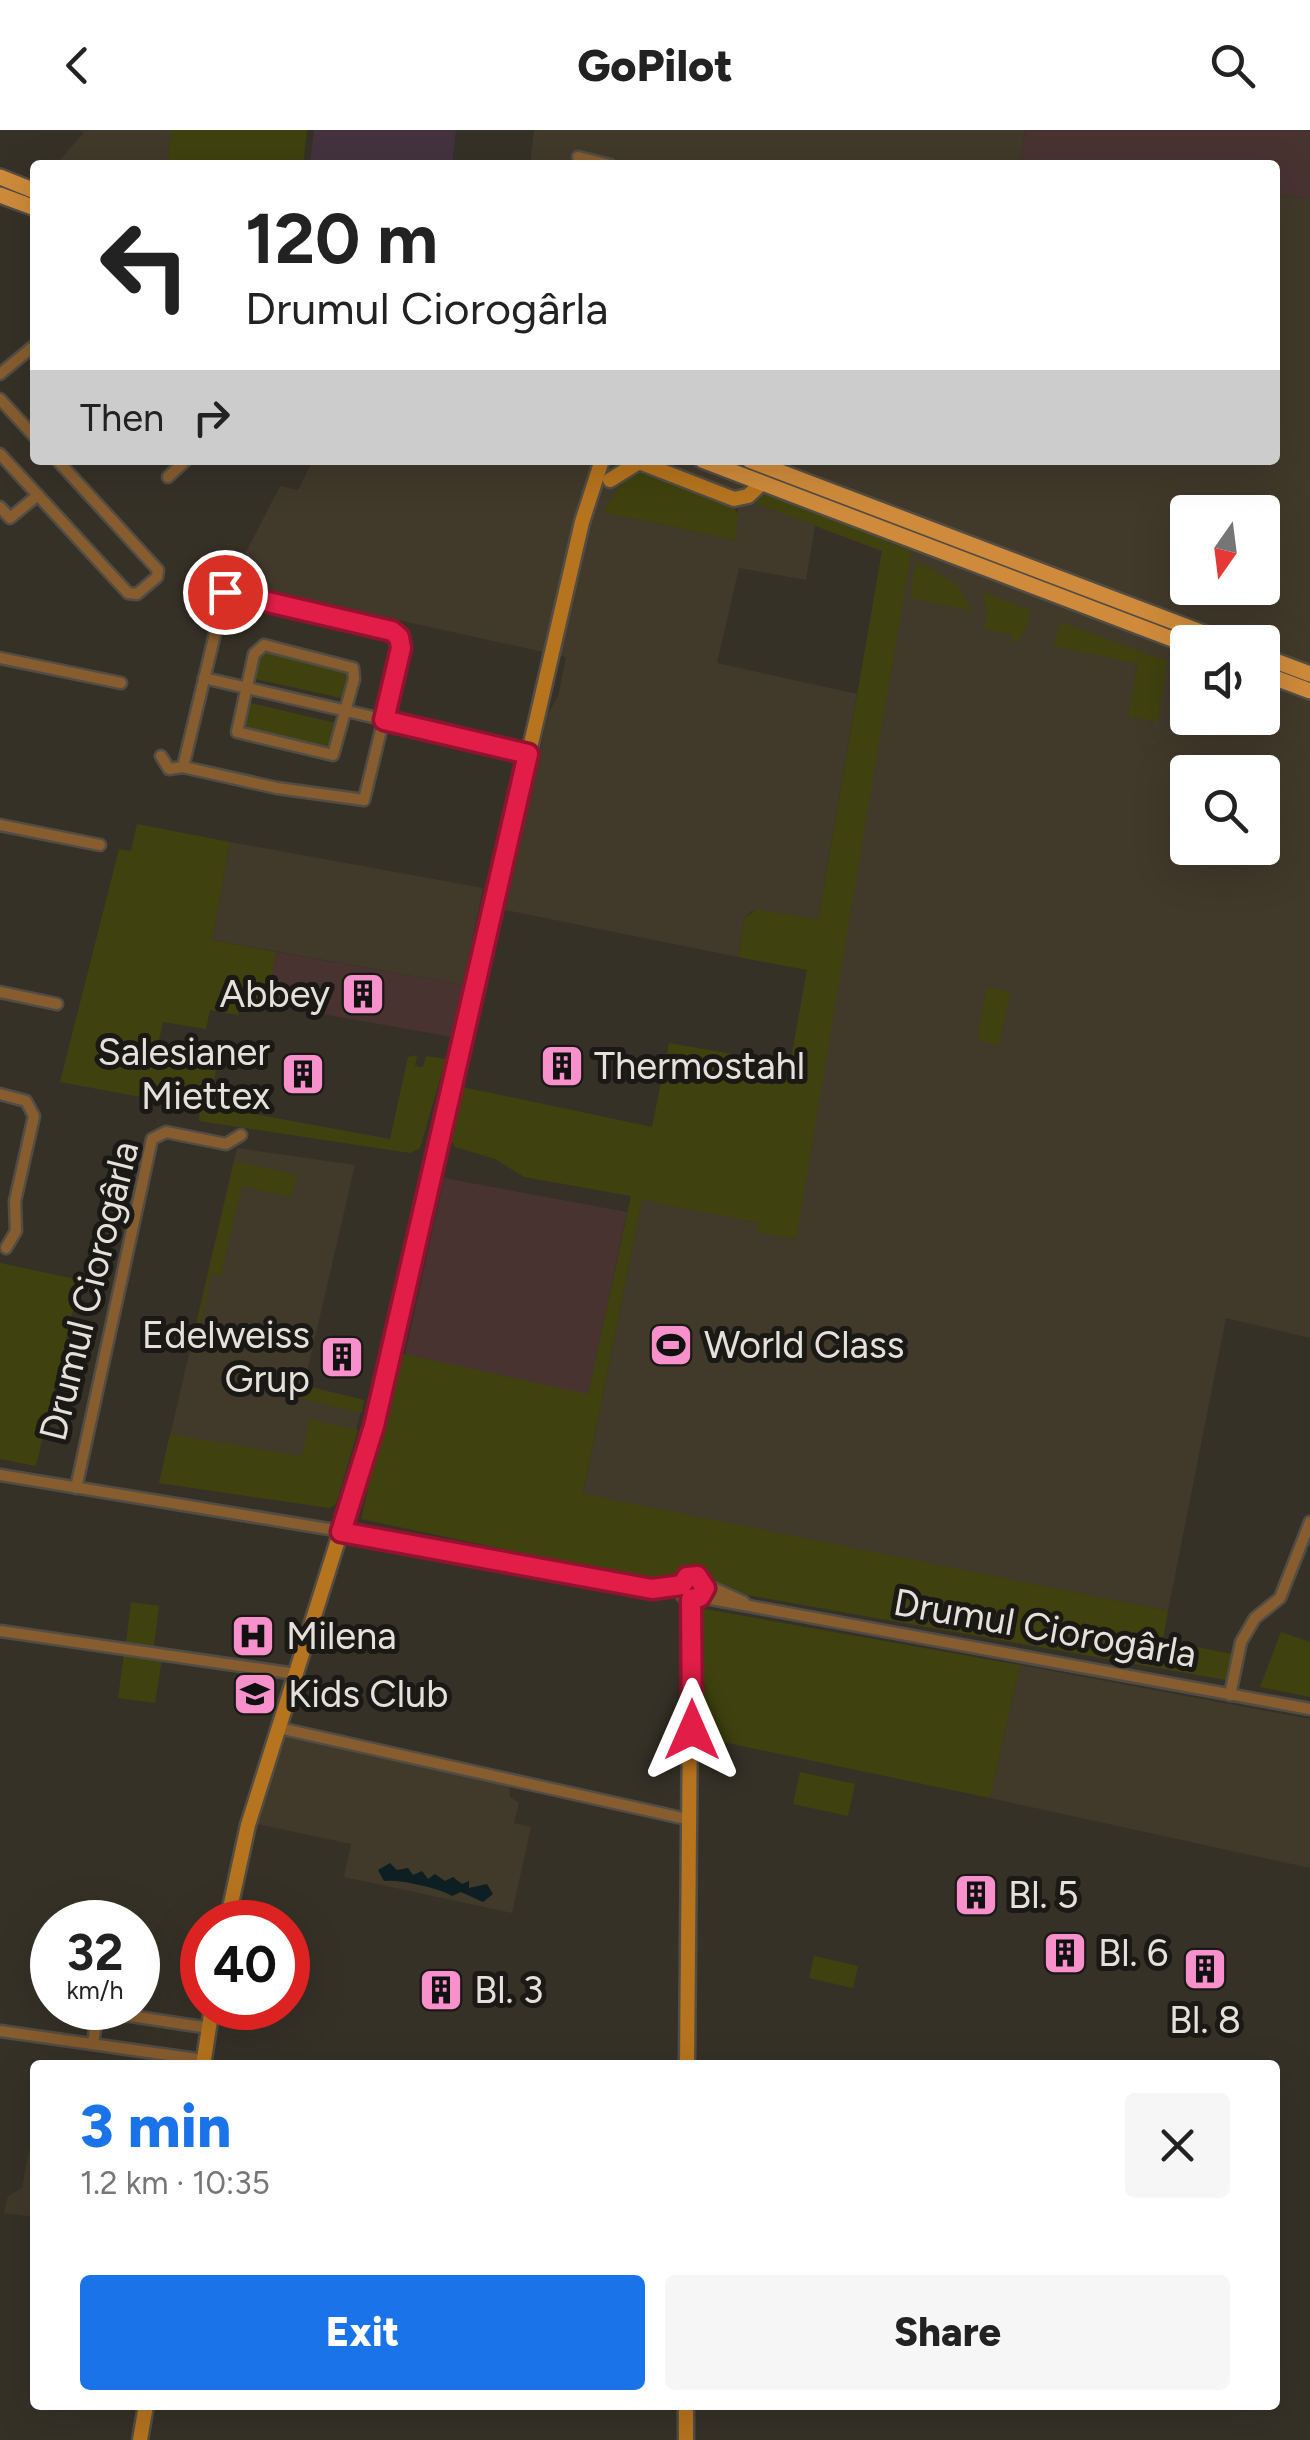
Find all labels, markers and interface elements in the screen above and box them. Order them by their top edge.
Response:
icon: back [50,38,105,93]
text: GoPilot [577,38,733,92]
icon: search [1205,38,1260,93]
text: 120 m [245,196,438,281]
icon: left [80,200,210,330]
text: Drumul Ciorogârla [245,281,608,335]
icon: right [184,390,239,445]
text: Then [80,395,164,441]
north arrow [1170,495,1280,605]
map controls [1170,495,1280,865]
pin [183,550,268,635]
icon: arrive [198,565,253,620]
button: sound [1170,625,1280,735]
button: search [1170,755,1280,865]
place label: Abbey [220,971,330,1017]
building icon: Abbey [340,971,386,1017]
place label: Salesianer Miettex [97,1029,270,1119]
building icon: Thermostahl [539,1043,585,1089]
place label: Thermostahl [594,1043,805,1089]
building icon: Salesianer Miettex [280,1051,326,1097]
street label: Drumul Ciorogârla [30,1137,148,1445]
place label: Edelweiss Grup [142,1312,310,1402]
sports icon: World Class [648,1322,694,1368]
place label: World Class [704,1322,904,1368]
building icon: Edelweiss Grup [319,1334,365,1380]
street label: Drumul Ciorogârla [890,1579,1200,1677]
hospital icon: Milena [230,1613,276,1659]
place label: Milena [286,1613,397,1659]
school or university icon: Kids Club [232,1671,278,1717]
place label: Kids Club [288,1671,449,1717]
position arrow [640,1678,744,1782]
building icon: Bl. 5 [953,1872,999,1918]
place label: Bl. 5 [1008,1872,1079,1918]
speed limit sign: 40 [180,1900,310,2030]
text: 32 [67,1922,123,1983]
building icon: Bl. 6 [1042,1930,1088,1976]
place label: Bl. 6 [1098,1930,1168,1976]
building icon: Bl. 8 [1182,1946,1228,1992]
building icon: Bl. 3 [418,1967,464,2013]
place label: Bl. 3 [474,1967,544,2013]
text: km/h [66,1975,124,2005]
place label: Bl. 8 [1169,1997,1241,2043]
text: 3 min [80,2090,232,2162]
button: close [1125,2093,1230,2198]
text: 1.2 km · 10:35 [80,2164,270,2202]
button: Exit [80,2275,645,2390]
button: Share [665,2275,1230,2390]

